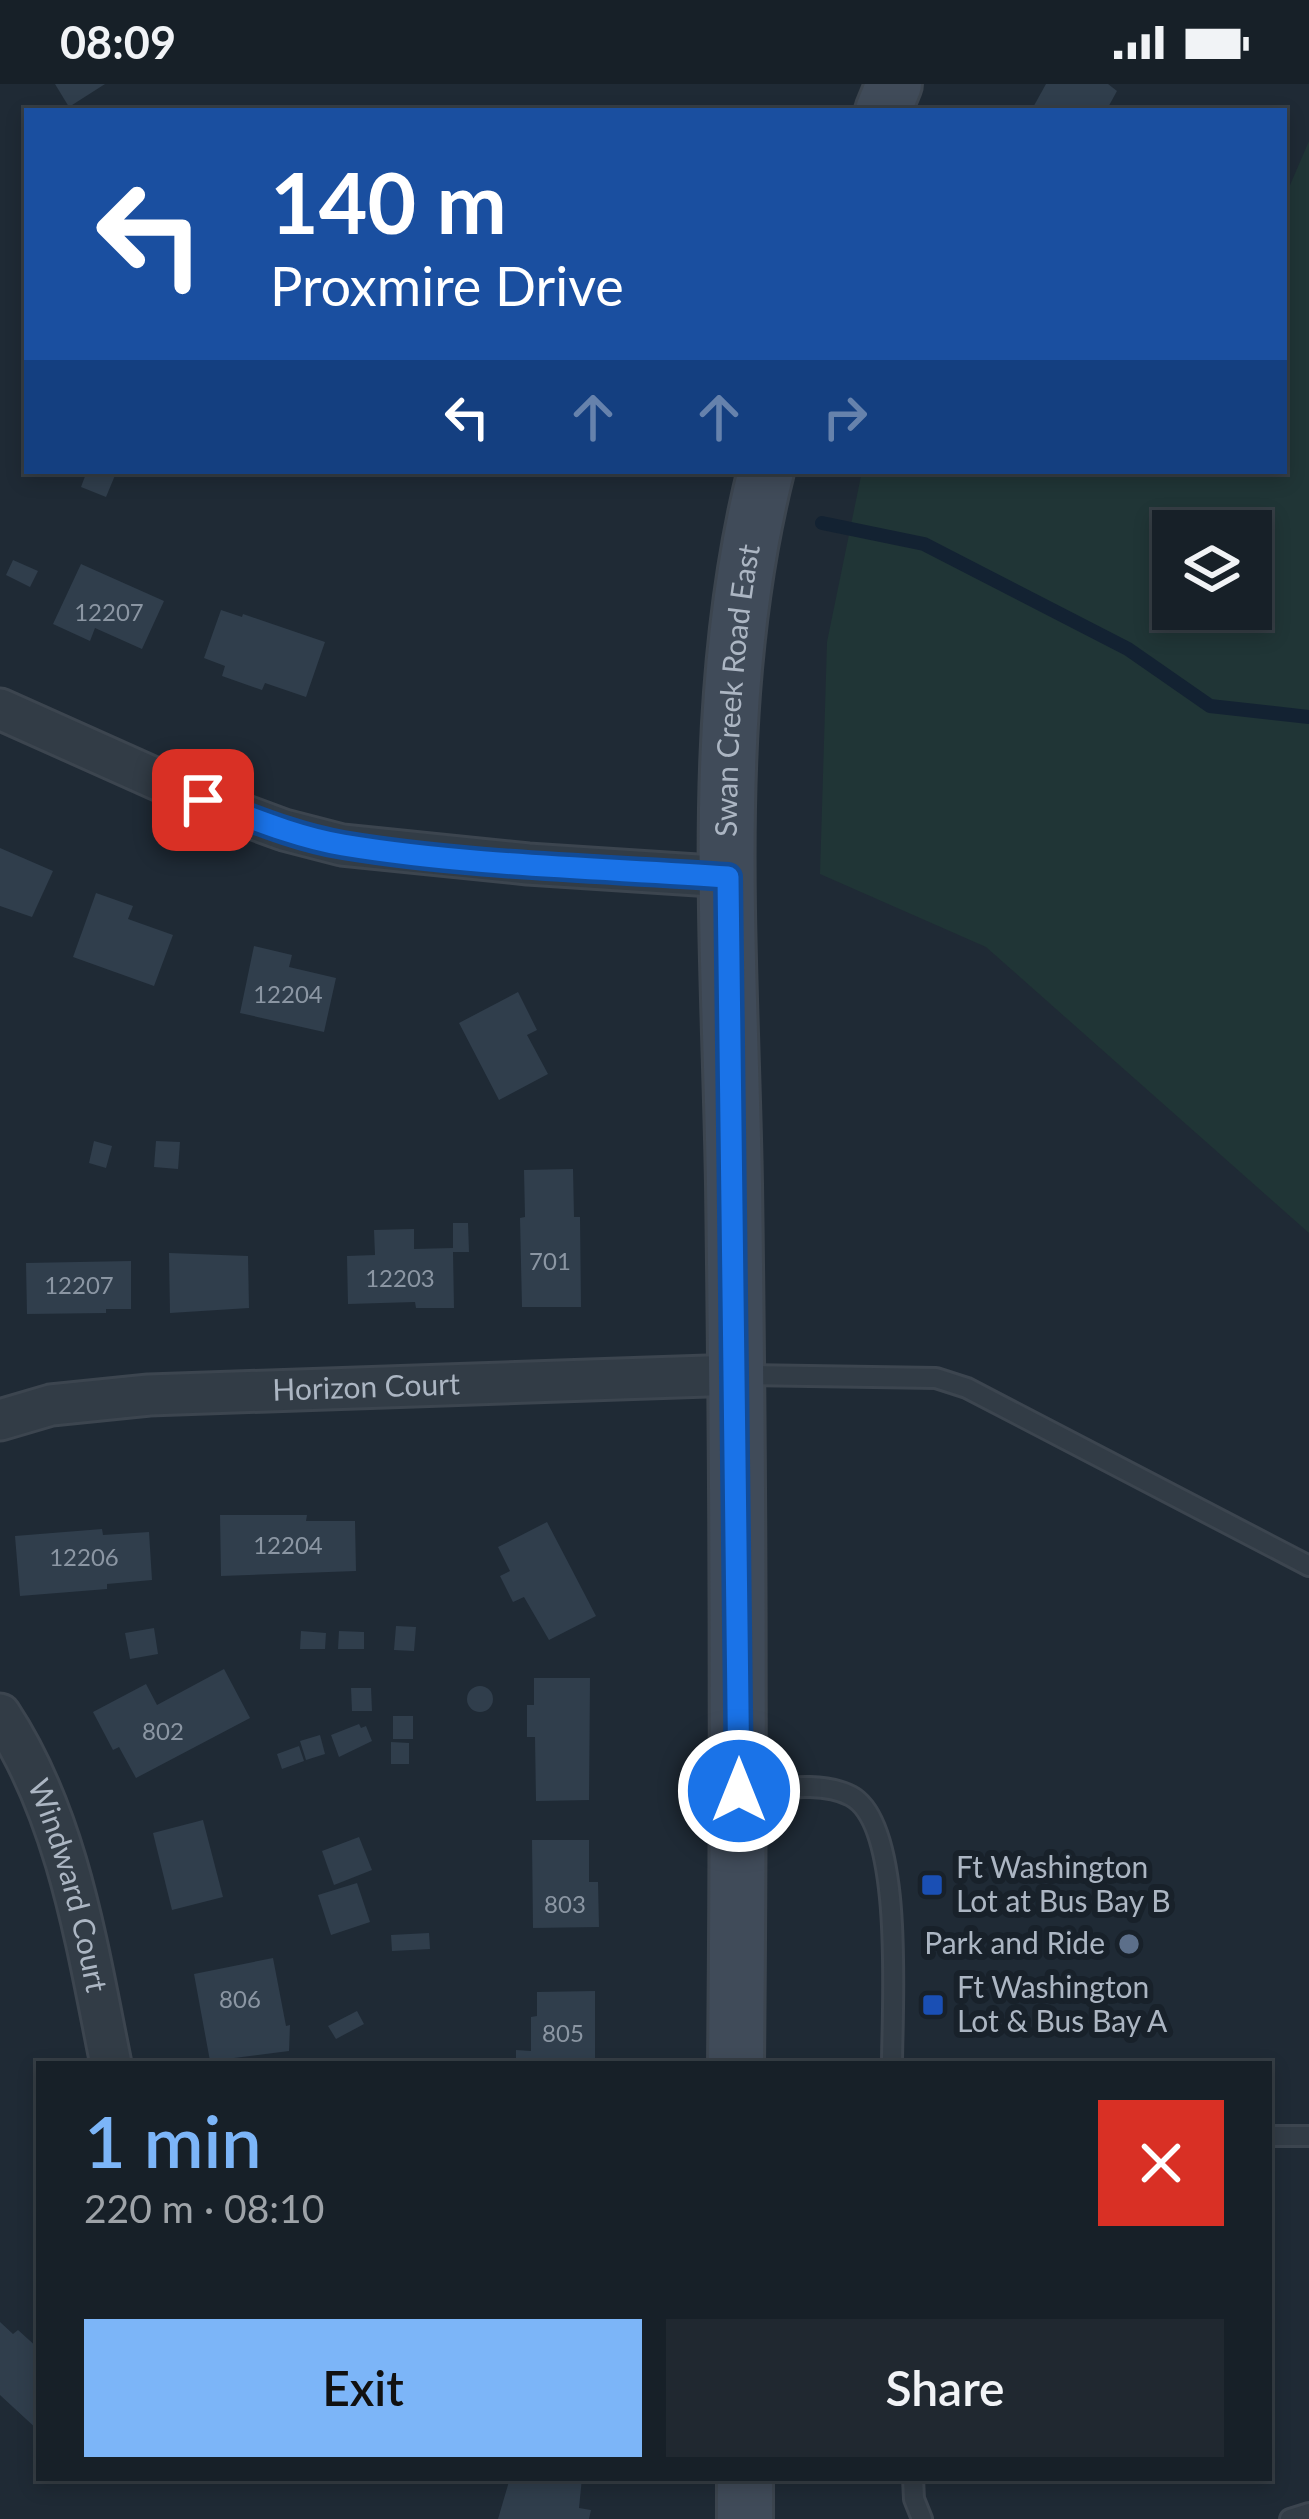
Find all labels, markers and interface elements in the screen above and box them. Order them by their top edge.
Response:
text: 08:09 [60,15,176,69]
text: 140 m [270,151,507,252]
icon: left [72,156,228,312]
text: Proxmire Drive [270,253,624,318]
icon: left [434,384,500,450]
icon: ahead [560,384,626,450]
icon: ahead [686,384,752,450]
icon: right [812,384,878,450]
map controls [1152,510,1272,630]
button: layers [1152,510,1272,630]
street label: Swan Creek Road East [707,541,766,837]
house number: 12207 [74,597,144,626]
pin [152,749,254,851]
icon: arrive [170,767,236,833]
house number: 12204 [253,979,323,1008]
house number: 701 [529,1246,571,1275]
house number: 12203 [365,1263,435,1292]
house number: 12207 [44,1270,114,1299]
street label: Horizon Court [272,1364,461,1407]
house number: 12204 [253,1530,323,1559]
house number: 12206 [49,1542,119,1571]
house number: 802 [142,1716,184,1745]
position arrow [676,1728,802,1854]
street label: Windward Court [22,1773,116,1995]
place label: Ft Washington Lot at Bus Bay B [956,1848,1171,1918]
marker: Ft Washington Lot at Bus Bay B [919,1872,945,1898]
house number: 803 [544,1889,586,1918]
place label: Park and Ride [924,1924,1105,1960]
marker: Park and Ride [1116,1931,1142,1957]
place label: Ft Washington Lot & Bus Bay A [957,1968,1168,2038]
house number: 806 [219,1984,261,2013]
marker: Ft Washington Lot & Bus Bay A [920,1992,946,2018]
house number: 805 [542,2018,584,2047]
text: 1 min [84,2097,262,2183]
button: close [1098,2100,1224,2226]
text: 220 m · 08:10 [84,2185,324,2231]
button: Exit [84,2319,642,2457]
button: Share [666,2319,1224,2457]

